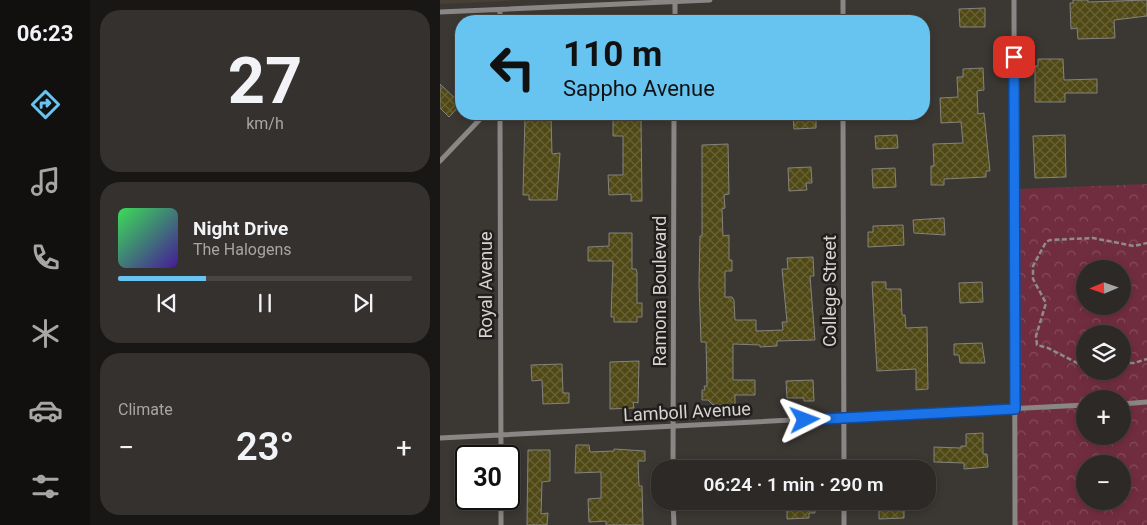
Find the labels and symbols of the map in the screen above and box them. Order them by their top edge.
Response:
pin [993,36,1035,78]
street label: Ramona Boulevard [649,216,670,366]
street label: Royal Avenue [475,231,496,339]
street label: College Street [819,235,840,347]
north arrow [1076,260,1131,315]
position arrow [778,393,830,445]
street label: Lamboll Avenue [623,398,751,425]
speed limit sign: 30 [455,445,520,510]

